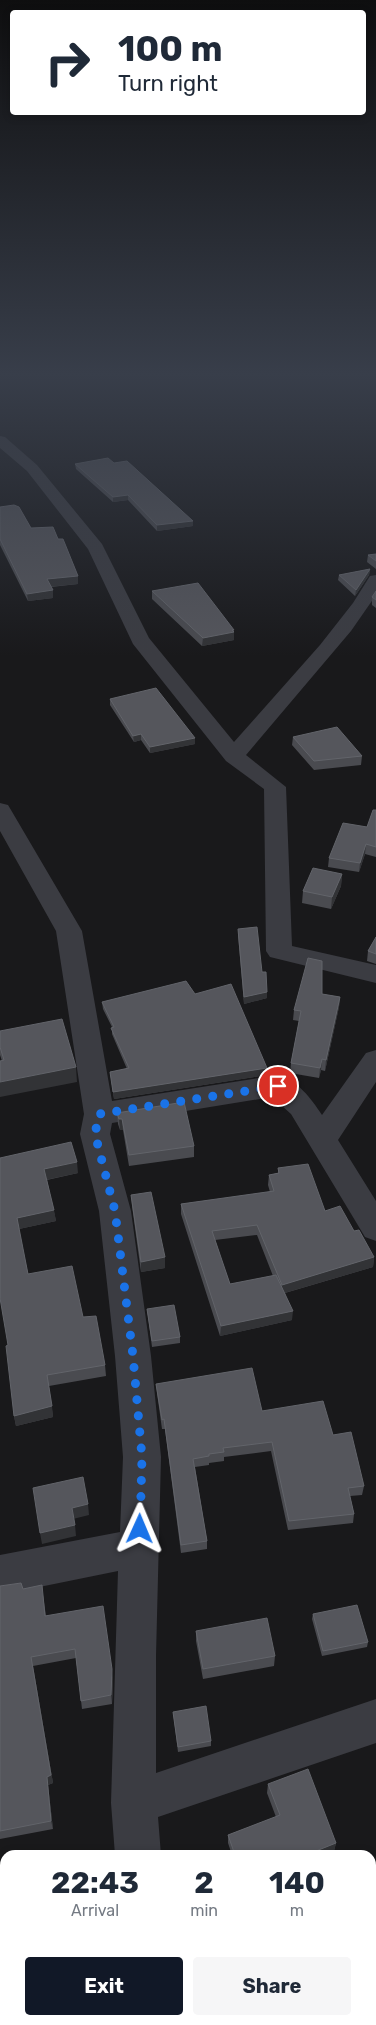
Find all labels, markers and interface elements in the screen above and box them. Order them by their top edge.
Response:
text: 100 m [118,28,223,70]
icon: right [35,30,100,95]
text: Turn right [118,70,218,97]
pin [257,1065,299,1107]
icon: arrive [264,1072,292,1100]
position arrow [113,1502,165,1554]
text: 22:43 [51,1865,139,1901]
text: 2 [194,1865,214,1901]
text: 140 [269,1865,325,1901]
text: Arrival [71,1901,119,1920]
text: min [190,1901,218,1920]
text: m [290,1901,304,1920]
button: Exit [25,1957,183,2015]
button: Share [193,1957,351,2015]

